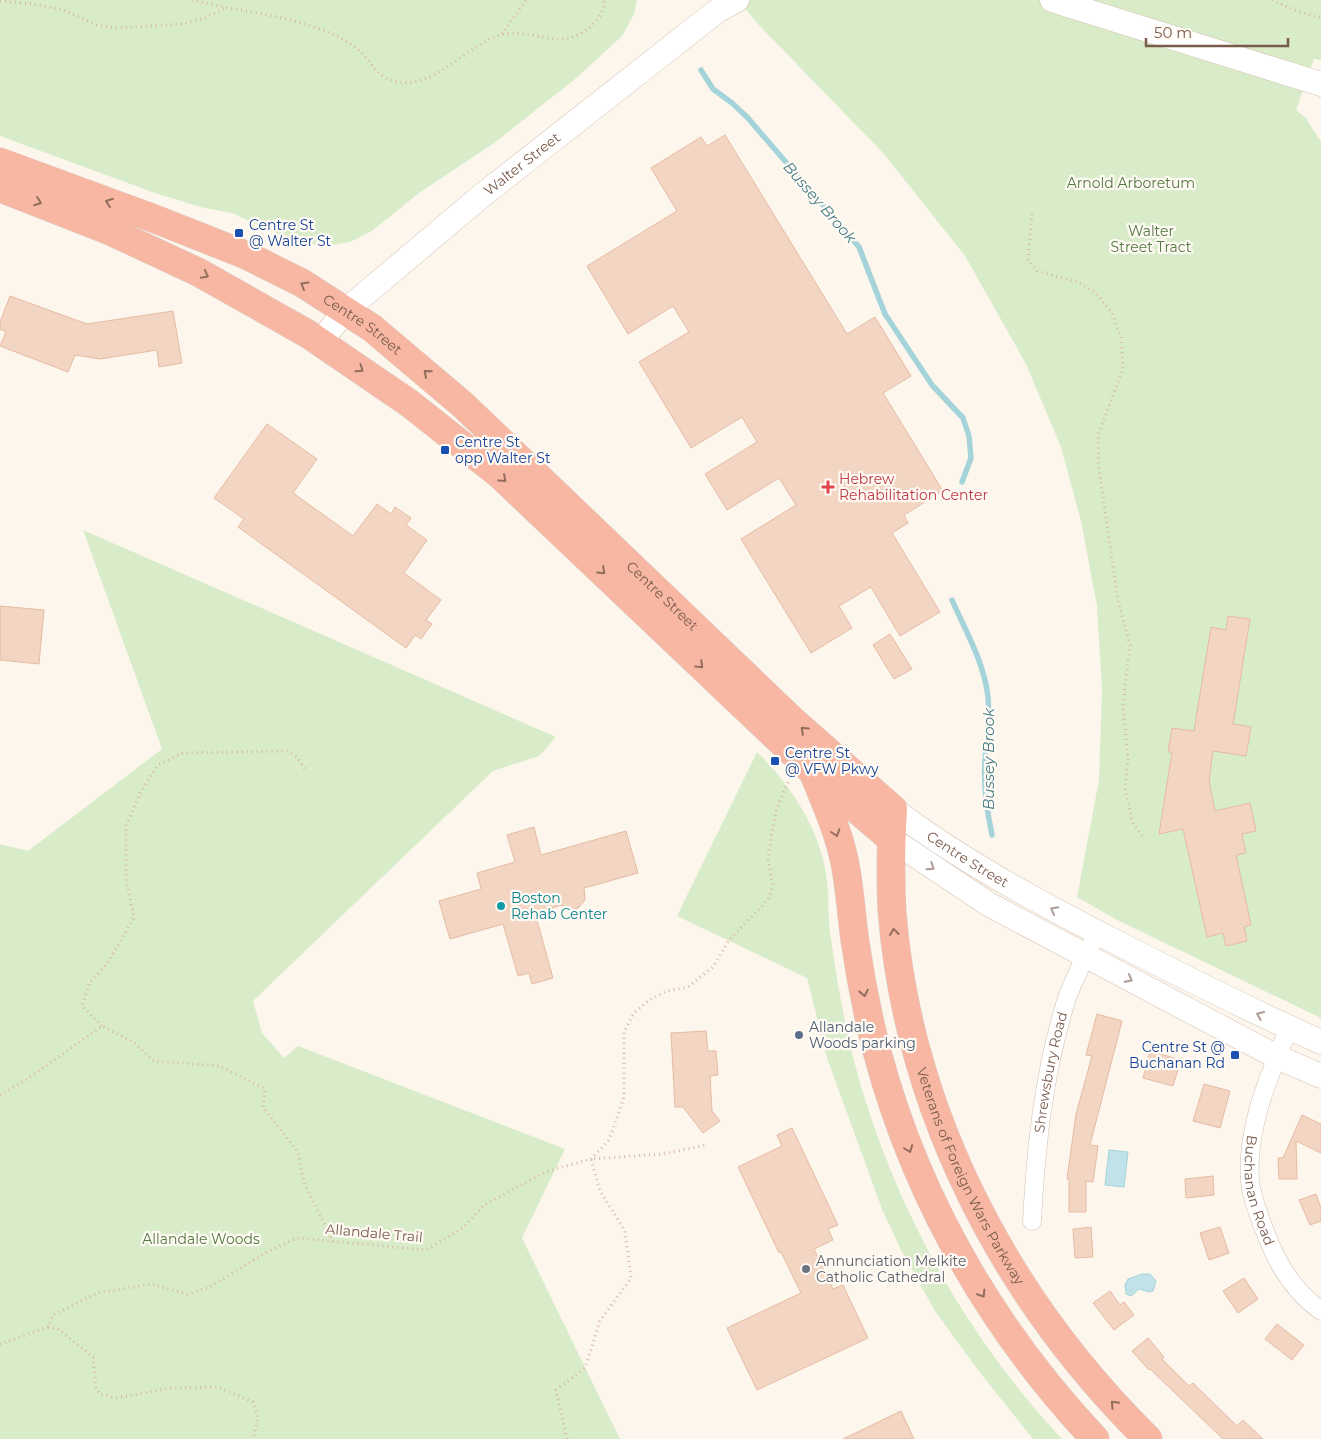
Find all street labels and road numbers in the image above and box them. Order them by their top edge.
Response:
street label: Walter Street [480,128,564,199]
street label: Centre Street [320,290,406,359]
street label: Centre Street [622,557,702,635]
street label: Centre Street [923,827,1012,892]
street label: Shrewsbury Road [1030,1010,1071,1134]
street label: Veterans of Foreign Wars Parkway [913,1065,1029,1288]
street label: Buchanan Road [1241,1134,1279,1248]
street label: Allandale Trail [325,1220,423,1246]

